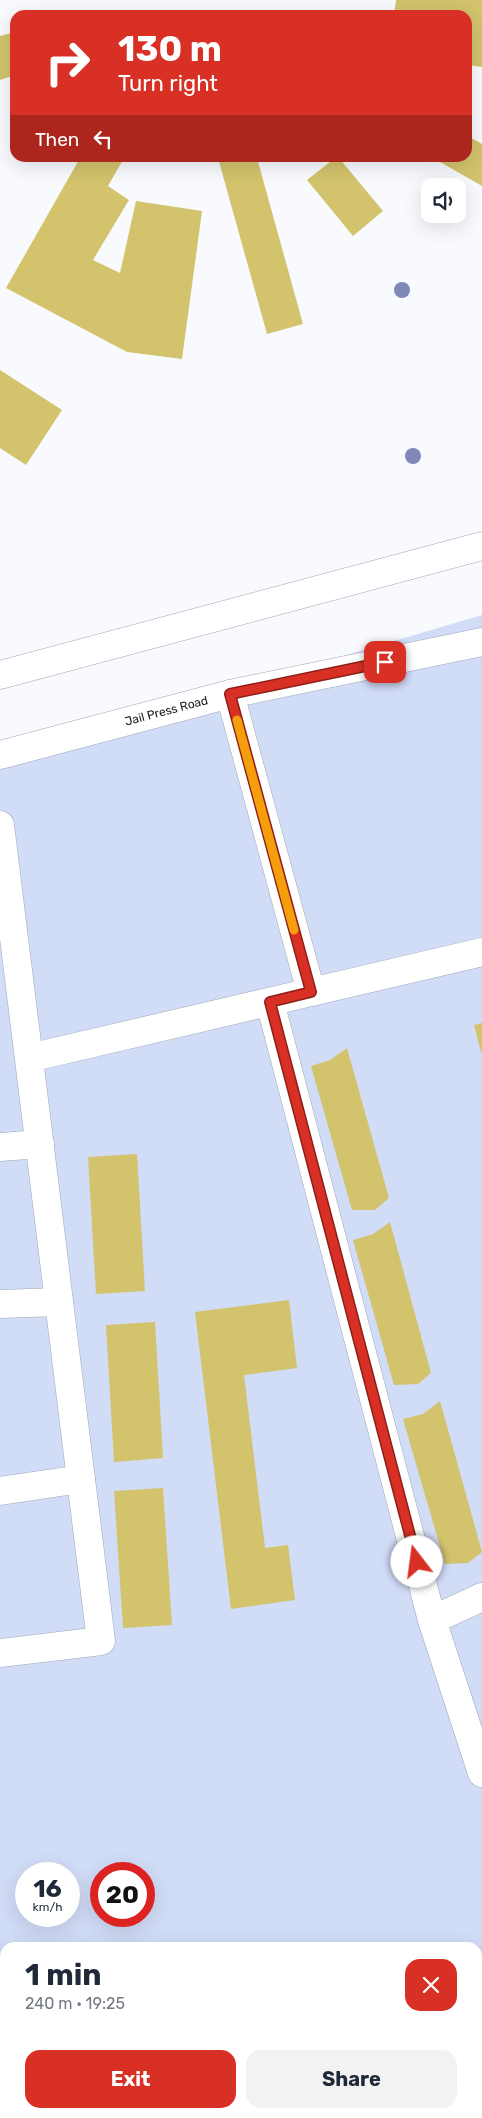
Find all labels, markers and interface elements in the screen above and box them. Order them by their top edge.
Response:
text: 130 m [118,28,222,70]
icon: right [35,30,100,95]
text: Turn right [118,70,218,97]
icon: left [89,125,117,153]
text: Then [35,128,79,151]
map controls [421,178,466,223]
button: sound [421,178,466,223]
pin [364,641,406,683]
icon: arrive [371,648,399,676]
street label: Jail Press Road [123,693,209,729]
position arrow [390,1535,442,1587]
speed limit sign: 20 [90,1862,155,1927]
text: 16 [33,1874,62,1903]
text: km/h [33,1900,62,1914]
text: 1 min [25,1957,102,1993]
button: close [405,1959,457,2011]
text: 240 m · 19:25 [25,1994,125,2013]
button: Exit [25,2050,236,2108]
button: Share [246,2050,457,2108]

